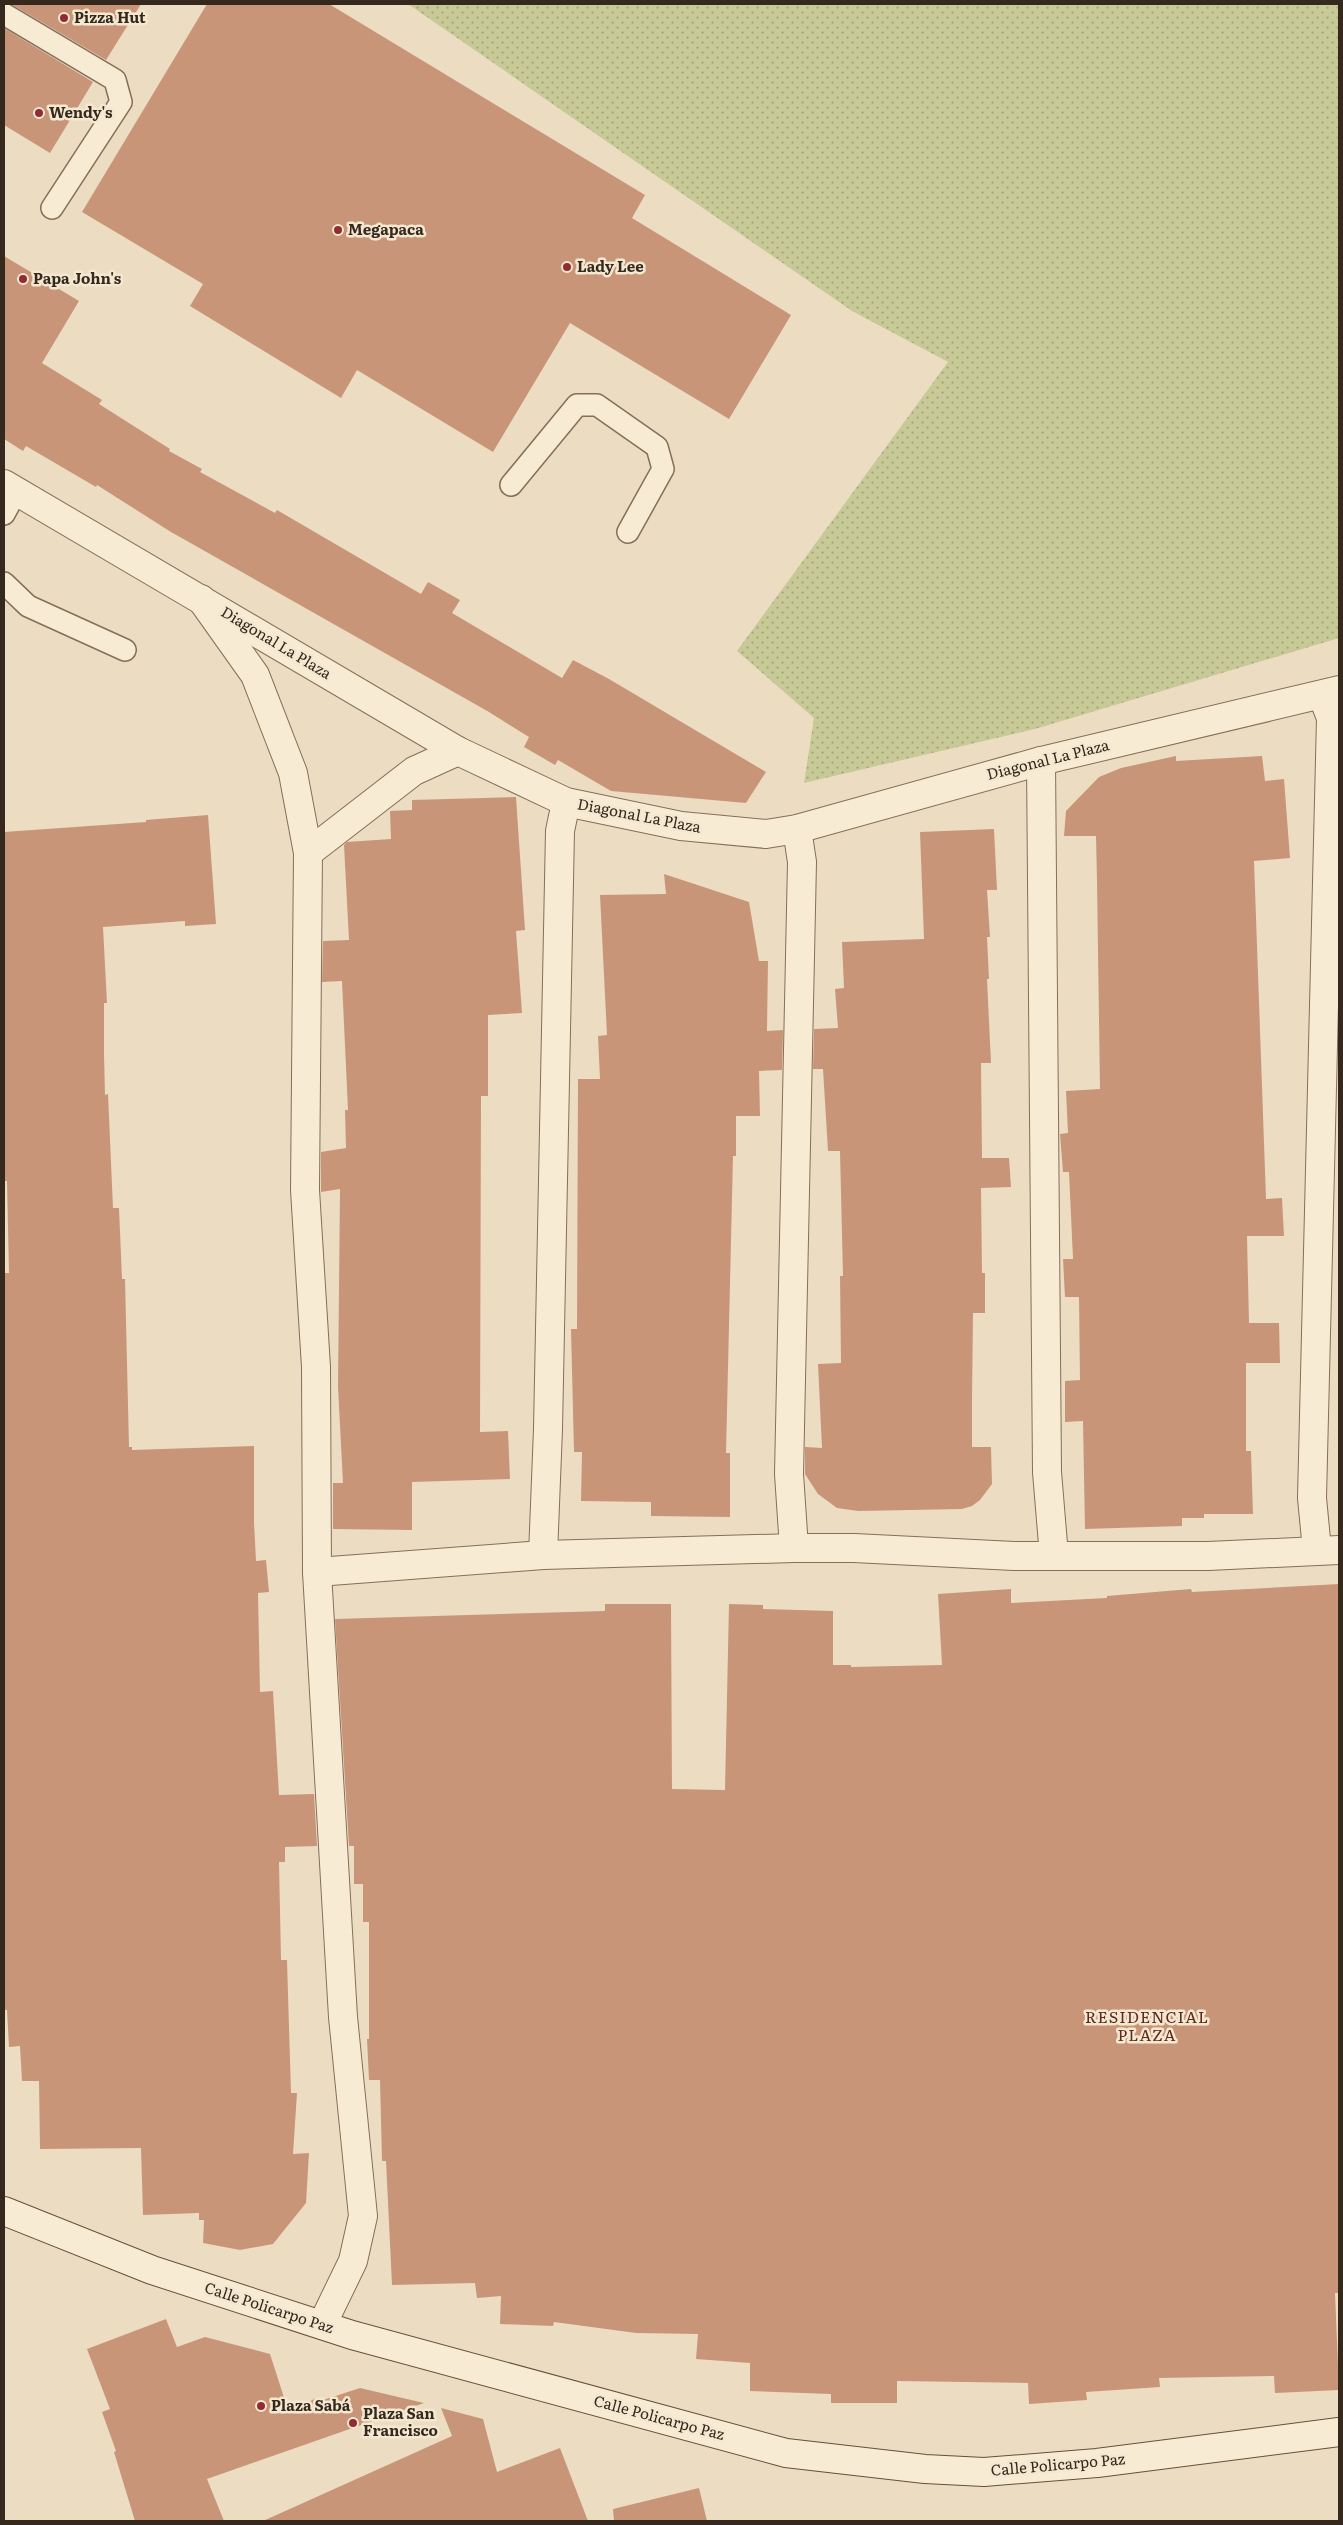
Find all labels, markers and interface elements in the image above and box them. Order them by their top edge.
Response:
place label: Pizza Hut [74,5,146,28]
marker: Pizza Hut [58,12,70,24]
place label: Wendy's [49,100,113,123]
marker: Wendy's [33,107,45,119]
place label: Megapaca [348,217,424,240]
marker: Megapaca [332,224,344,236]
place label: Lady Lee [577,254,644,277]
marker: Lady Lee [561,261,573,273]
place label: Papa John's [33,266,122,289]
marker: Papa John's [17,273,29,285]
street label: Diagonal La Plaza [217,600,337,684]
street label: Diagonal La Plaza [984,732,1112,785]
street label: Diagonal La Plaza [576,791,704,838]
district label: RESIDENCIAL PLAZA [1085,2004,1209,2046]
street label: Calle Policarpo Paz [202,2275,337,2338]
street label: Calle Policarpo Paz [591,2388,727,2445]
place label: Plaza Sabá [271,2393,351,2416]
marker: Plaza Sabá [255,2400,267,2412]
place label: Plaza San Francisco [363,2401,438,2441]
marker: Plaza San Francisco [347,2417,359,2429]
street label: Calle Policarpo Paz [990,2446,1126,2481]

